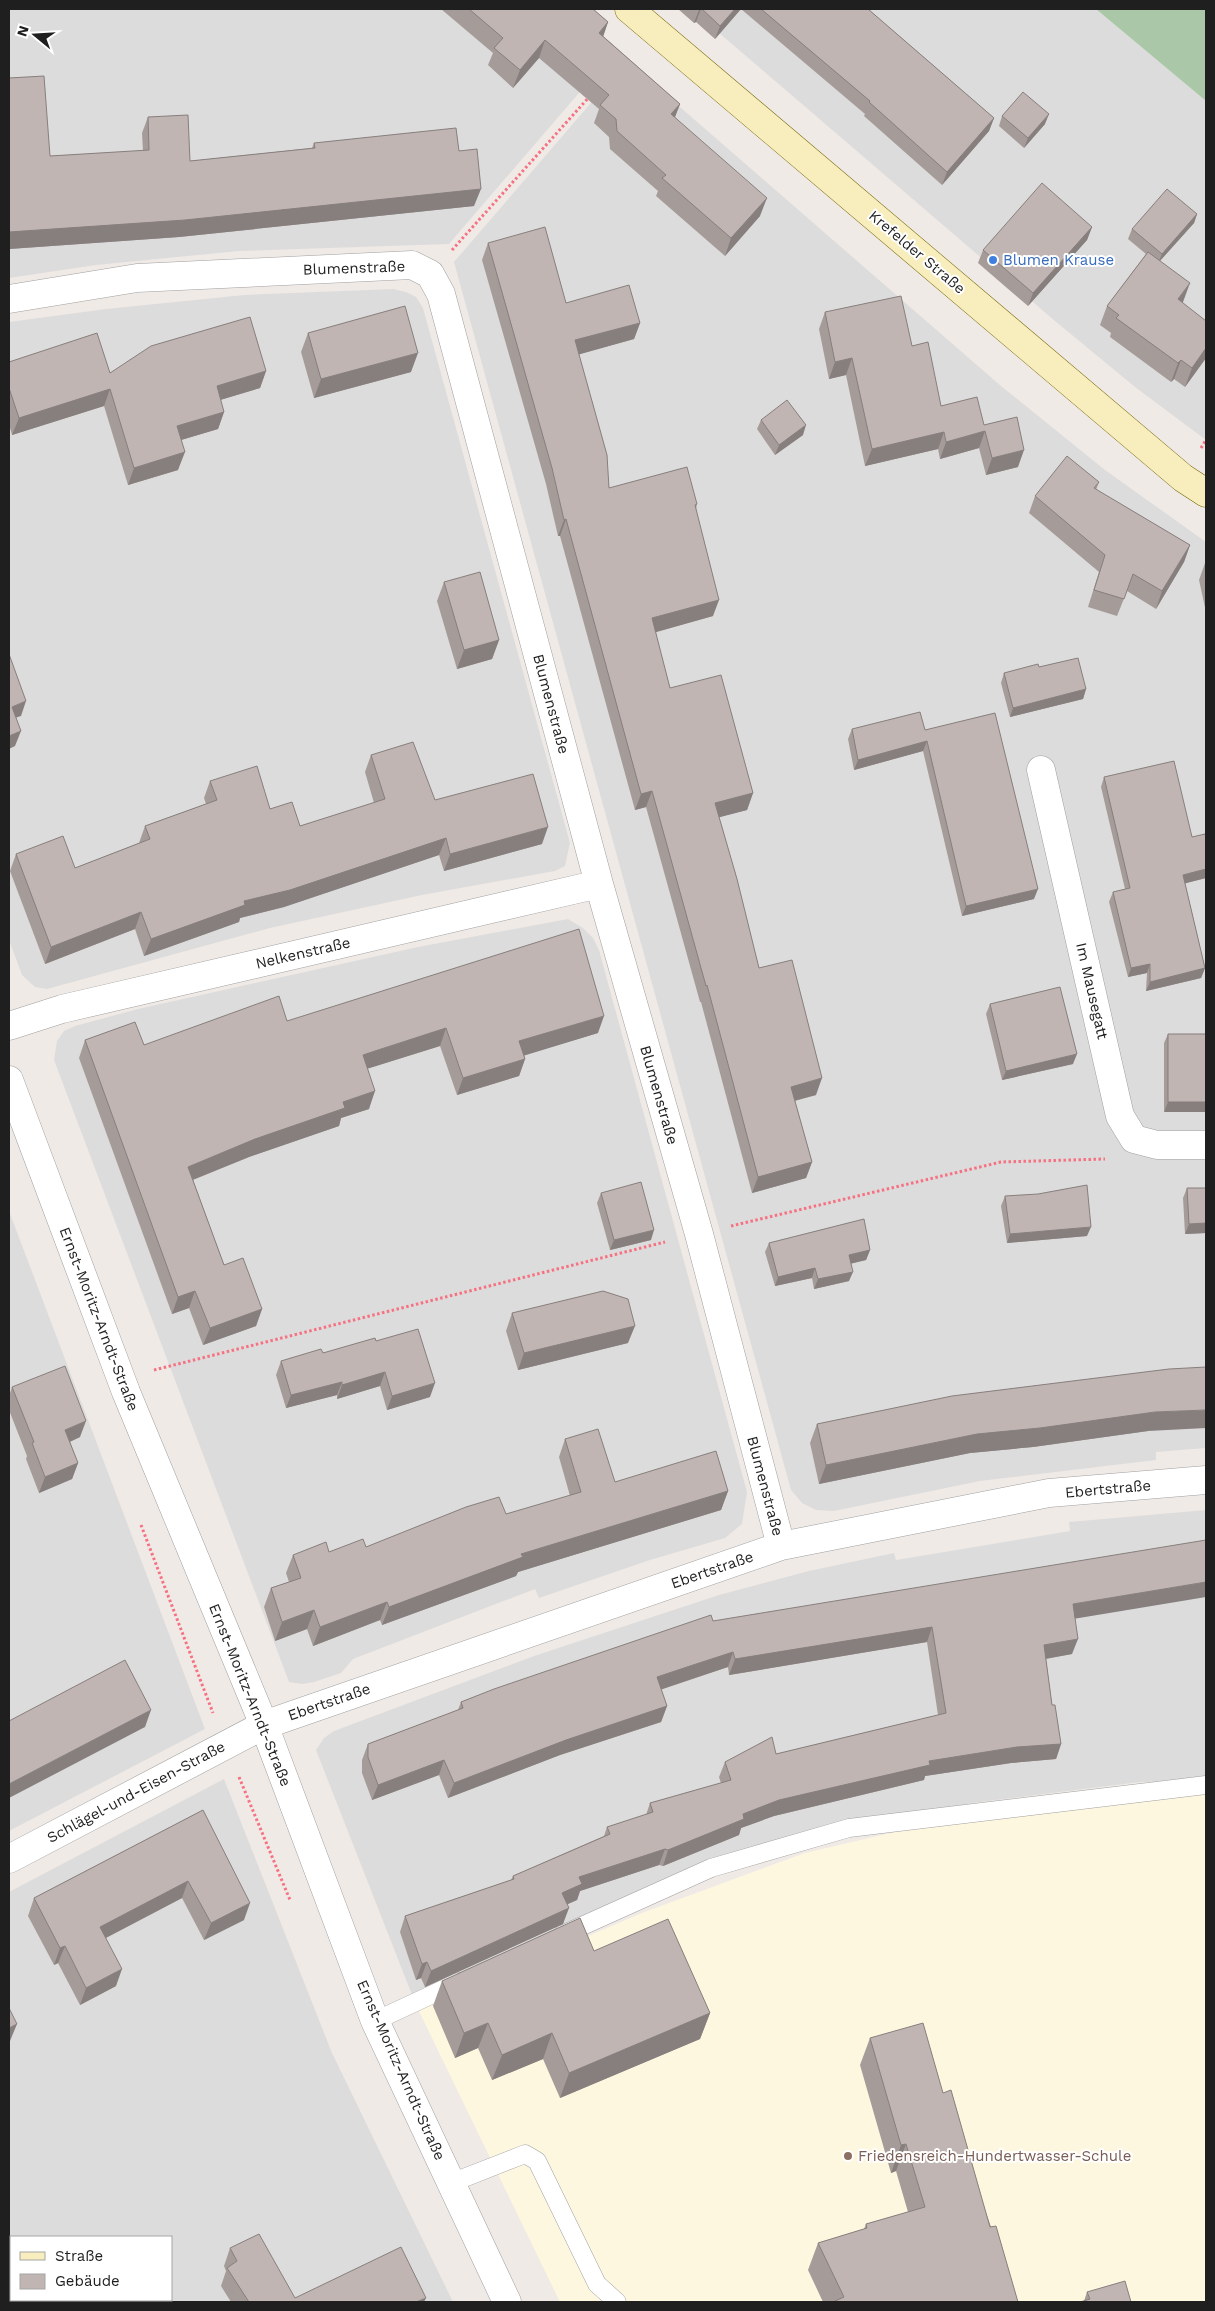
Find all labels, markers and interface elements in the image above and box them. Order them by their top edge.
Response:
north arrow [10,10,60,60]
text: N [13,24,32,38]
street label: Krefelder Straße [865,206,969,298]
place label: Blumen Krause [1003,251,1114,269]
marker: Blumen Krause [987,254,999,266]
street label: Blumenstraße [303,257,405,279]
street label: Blumenstraße [529,652,573,756]
street label: Nelkenstraße [254,933,352,973]
street label: Im Mausegatt [1072,941,1112,1042]
street label: Blumenstraße [636,1043,682,1147]
street label: Ernst-Moritz-Arndt-Straße [56,1224,142,1414]
street label: Blumenstraße [743,1434,787,1538]
street label: Ebertstraße [1064,1476,1152,1502]
street label: Ebertstraße [668,1547,756,1593]
street label: Ernst-Moritz-Arndt-Straße [205,1601,295,1789]
street label: Ebertstraße [285,1679,373,1725]
street label: Schlägel-und-Eisen-Straße [44,1737,228,1847]
street label: Ernst-Moritz-Arndt-Straße [353,1977,449,2163]
place label: Friedensreich-Hundertwasser-Schule [858,2147,1131,2165]
marker: Friedensreich-Hundertwasser-Schule [842,2150,854,2162]
legend [10,2236,172,2301]
text: Straße [55,2247,103,2265]
text: Gebäude [55,2272,120,2290]

